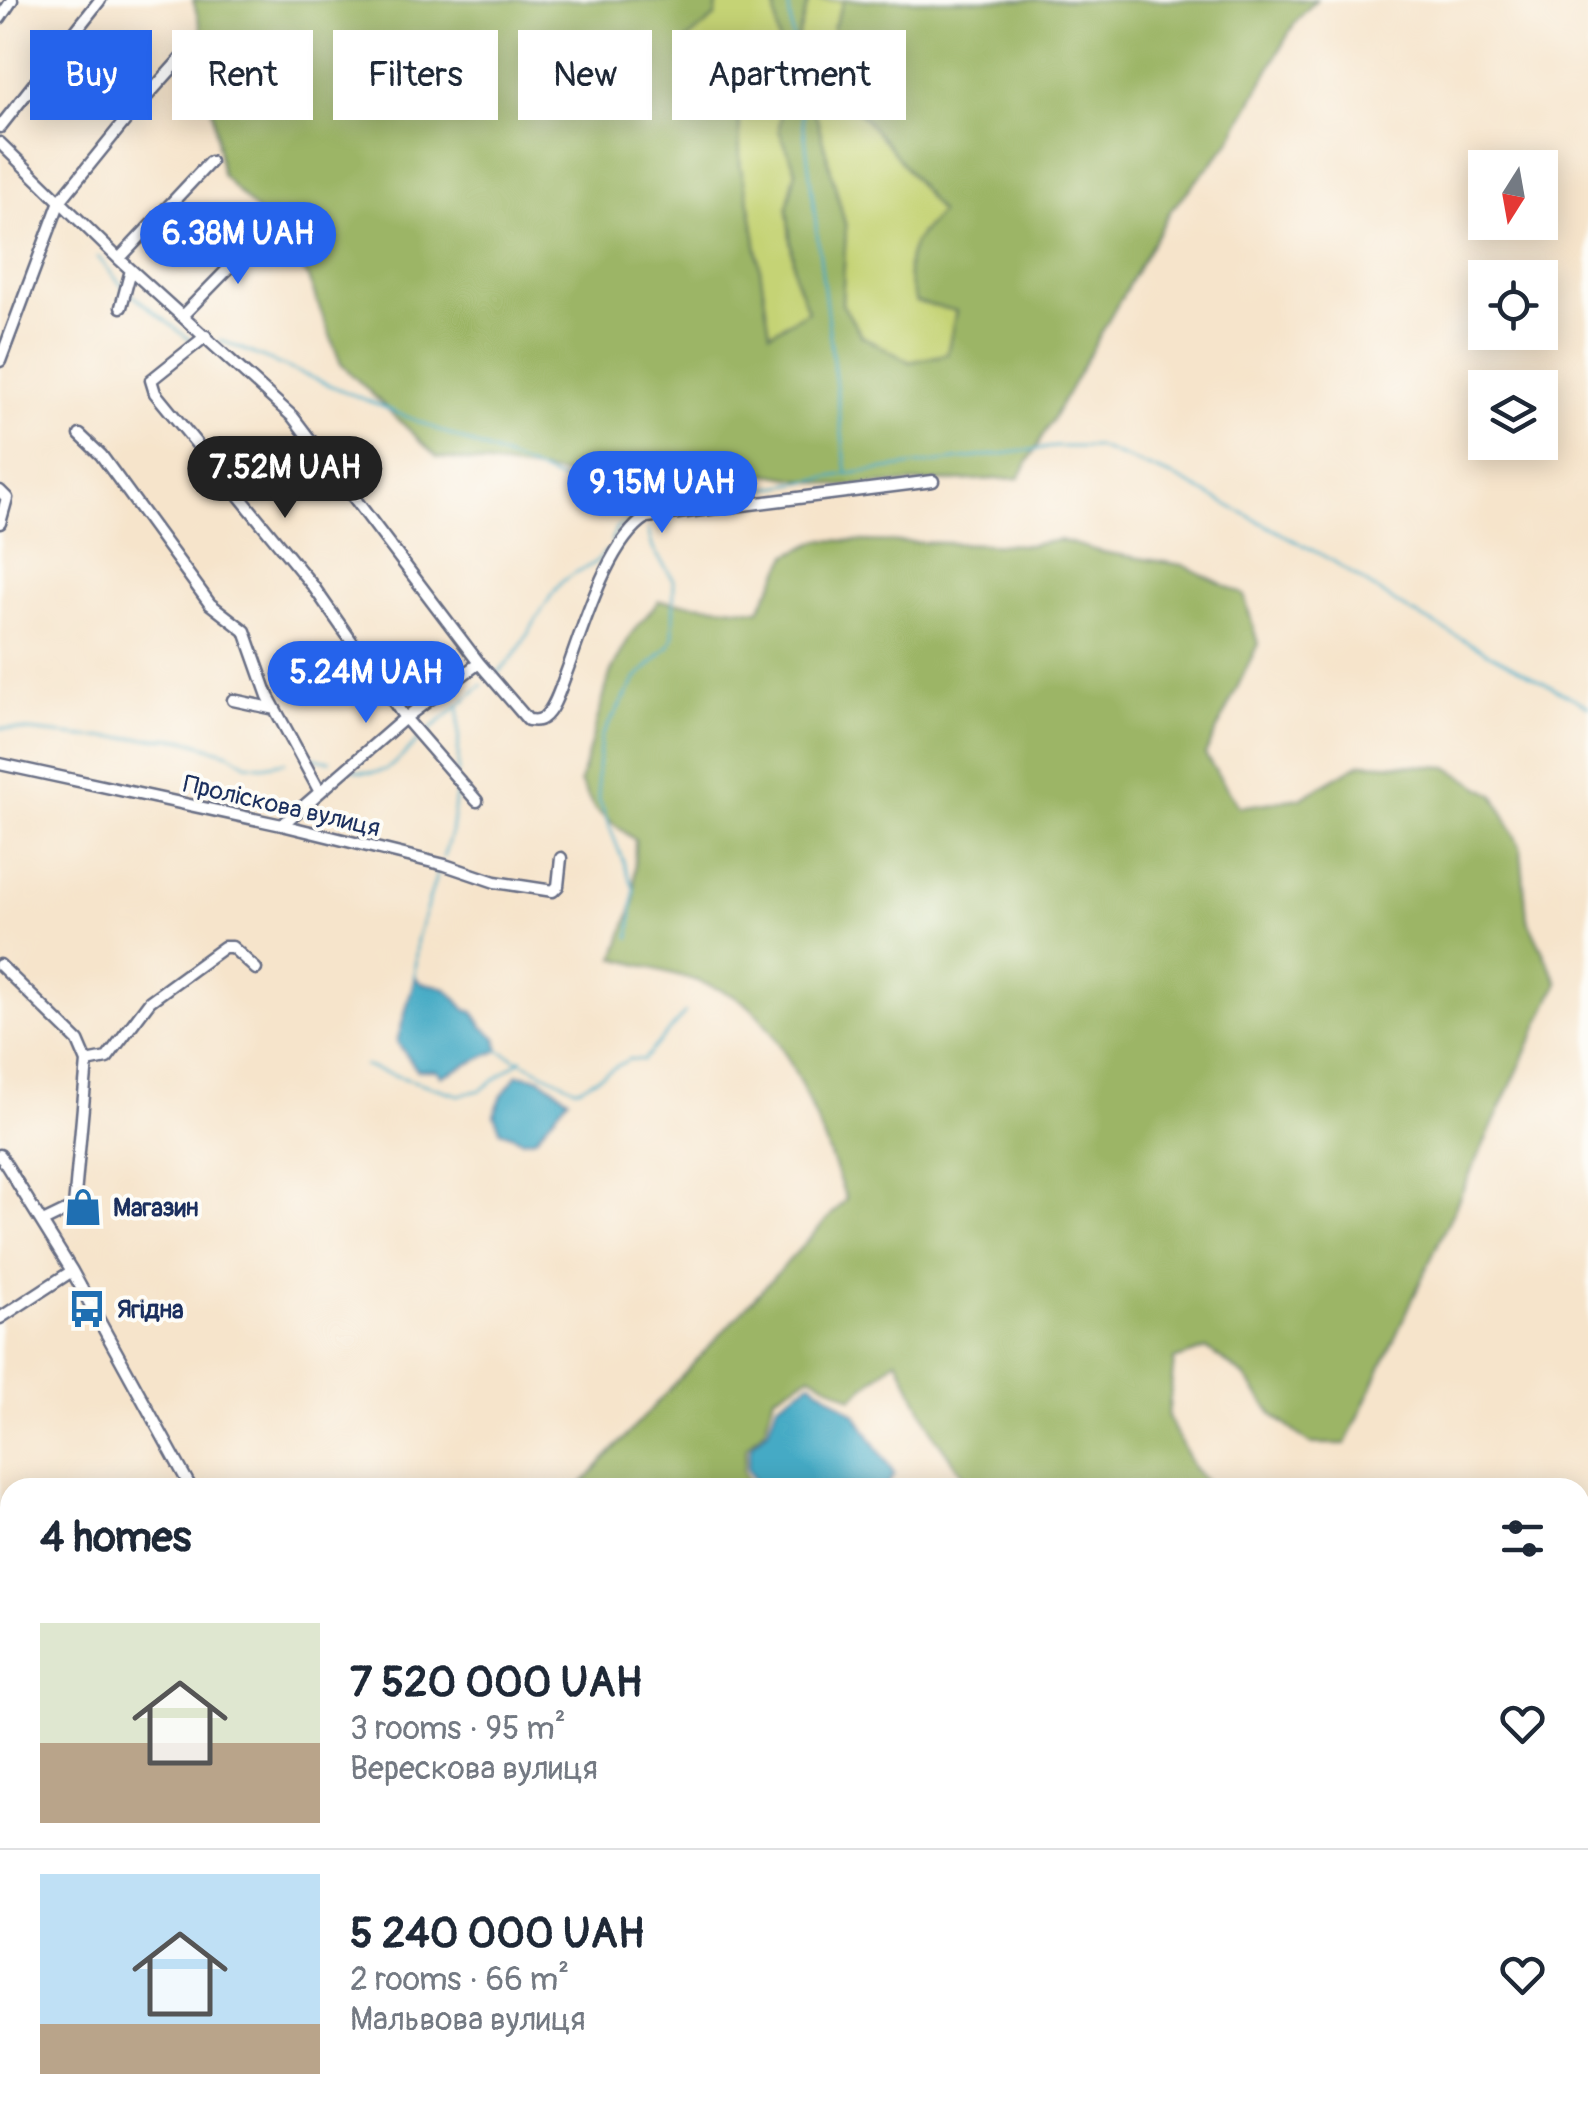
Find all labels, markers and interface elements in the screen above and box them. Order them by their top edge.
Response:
chip: Buy [30,30,152,120]
chip: Rent [172,30,313,120]
chip: Filters [333,30,498,120]
chip: New [518,30,652,120]
chip: Apartment [672,30,906,120]
north arrow [1468,150,1558,240]
map controls [1468,150,1558,460]
pin: 6.38M UAH [124,202,352,287]
text: 6.38M UAH [162,214,314,254]
button: locate [1468,260,1558,350]
button: layers [1468,370,1558,460]
pin: 7.52M UAH [171,436,399,521]
text: 7.52M UAH [209,448,361,488]
pin: 9.15M UAH [548,451,776,536]
text: 9.15M UAH [589,463,735,503]
pin: 5.24M UAH [252,641,480,726]
text: 5.24M UAH [290,653,443,693]
street label: Проліскова вулиця [180,769,383,844]
shop icon: Магазин [62,1186,104,1228]
place label: Магазин [113,1193,198,1224]
bus stop icon: Ягідна [66,1288,108,1330]
place label: Ягідна [117,1295,184,1326]
icon: filters [1495,1511,1550,1566]
text: 4 homes [40,1512,191,1564]
text: 7 520 000 UAH [350,1657,642,1709]
icon: home [120,1663,240,1783]
icon: heart [1495,1696,1550,1751]
text: 3 rooms · 95 m² [350,1709,566,1749]
text: Верескова вулиця [350,1749,598,1789]
text: 5 240 000 UAH [350,1908,644,1960]
icon: home [120,1914,240,2034]
icon: heart [1495,1947,1550,2002]
text: 2 rooms · 66 m² [350,1960,569,2000]
text: Мальвова вулиця [350,2000,586,2040]

